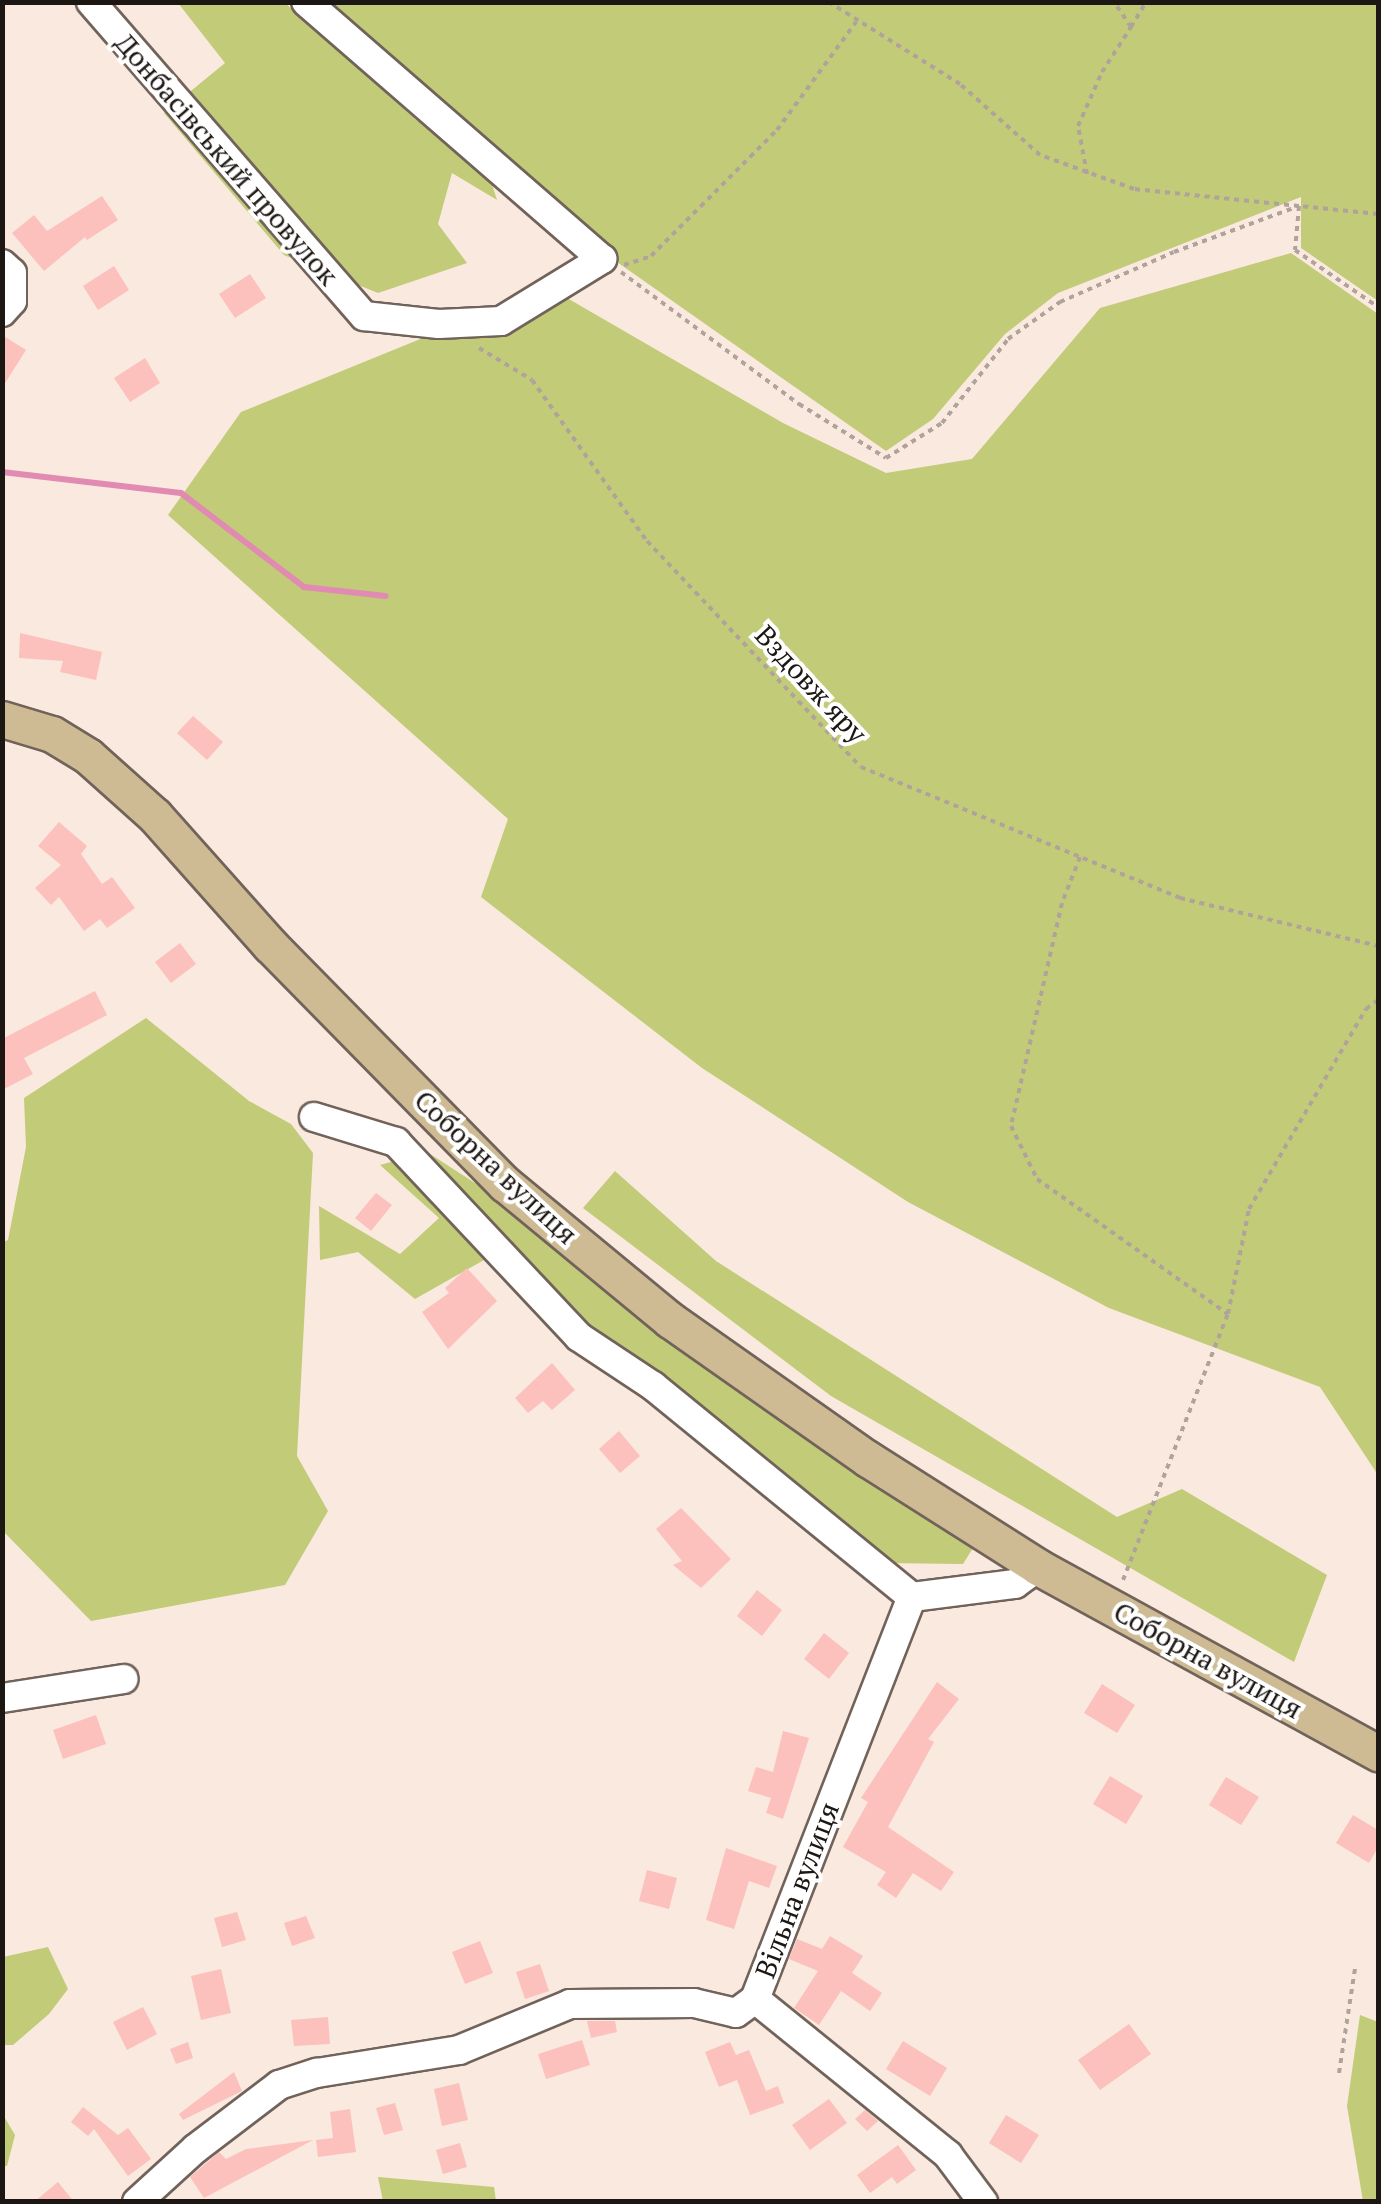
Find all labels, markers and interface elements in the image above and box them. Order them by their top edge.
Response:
street label: Донбасівський провулок [108,26,346,292]
street label: Вздовж яру [748,618,874,750]
street label: Соборна вулиця [408,1083,584,1251]
street label: Соборна вулиця [1108,1594,1308,1726]
street label: Вільна вулиця [748,1797,846,1983]

